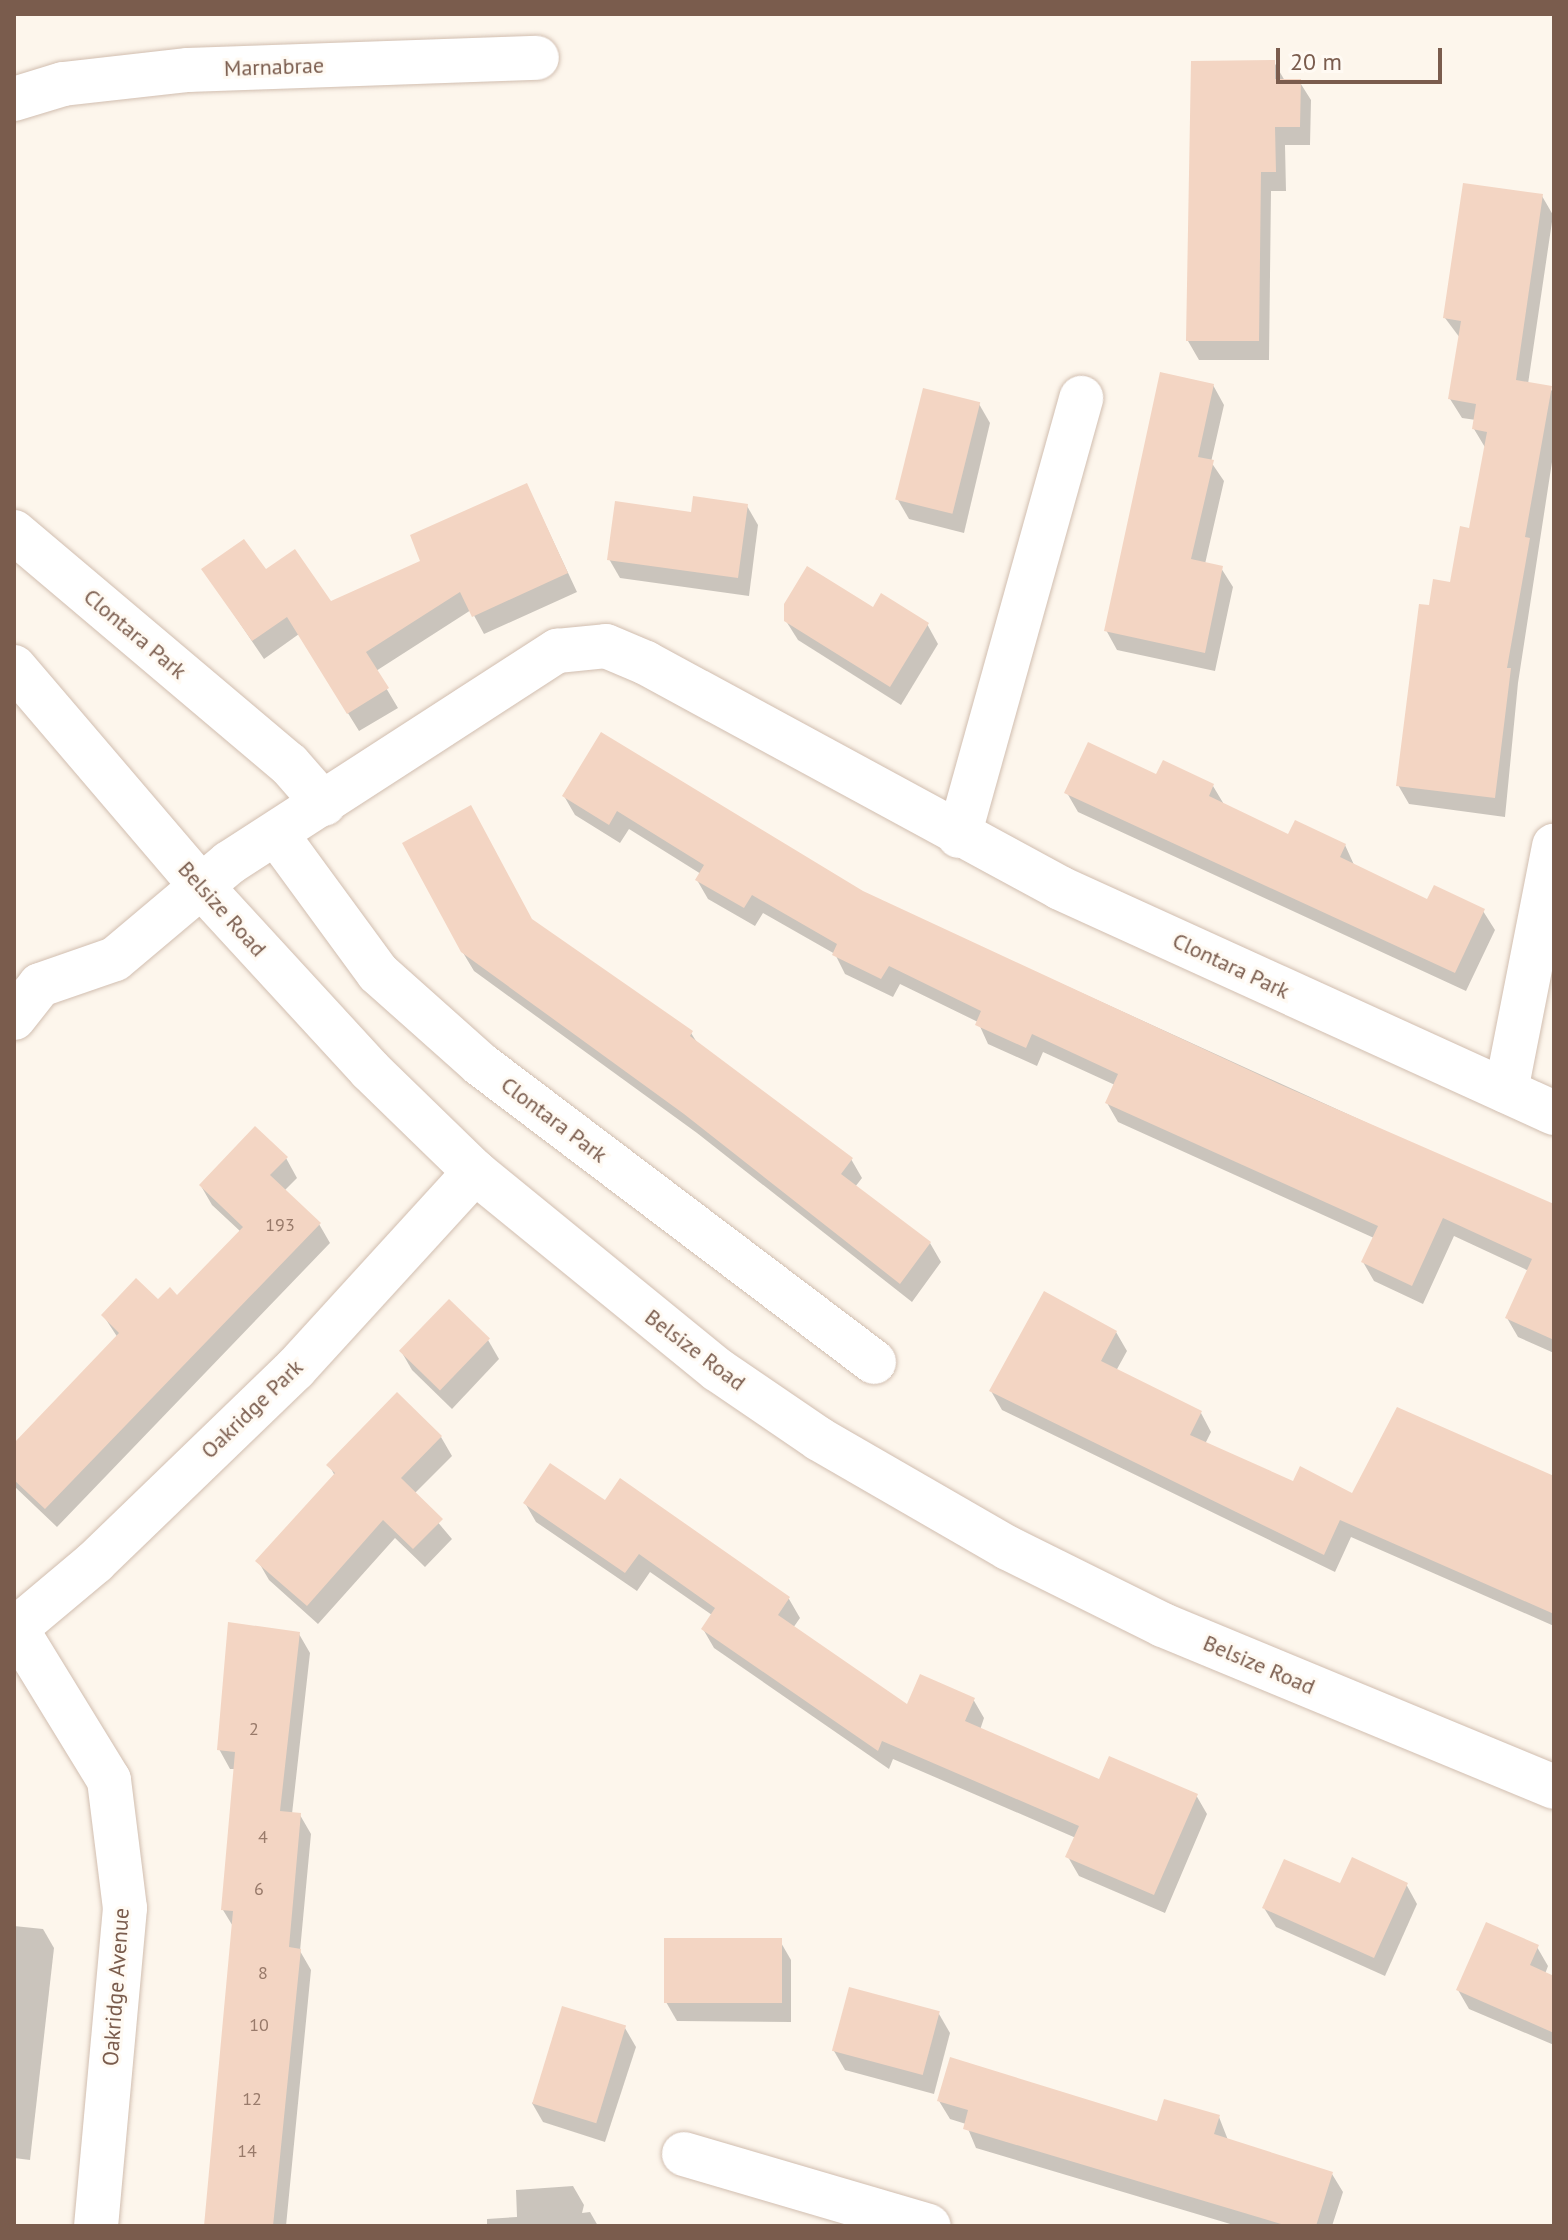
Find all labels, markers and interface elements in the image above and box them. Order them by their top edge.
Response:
scale bar [1280,32,1446,82]
text: 20 m [1290,46,1342,77]
street label: Marnabrae [223,52,325,82]
street label: Clontara Park [78,583,192,685]
street label: Belsize Road [172,856,272,962]
street label: Clontara Park [1168,927,1294,1005]
street label: Clontara Park [496,1072,612,1168]
house number: 193 [265,1214,295,1236]
street label: Belsize Road [640,1304,750,1396]
street label: Oakridge Park [196,1354,308,1464]
street label: Belsize Road [1199,1630,1319,1700]
house number: 2 [249,1718,259,1740]
house number: 4 [258,1826,268,1848]
house number: 6 [254,1878,264,1900]
street label: Oakridge Avenue [97,1907,135,2067]
house number: 8 [258,1962,268,1984]
house number: 10 [249,2014,269,2036]
house number: 12 [242,2088,262,2110]
house number: 14 [237,2140,257,2162]

